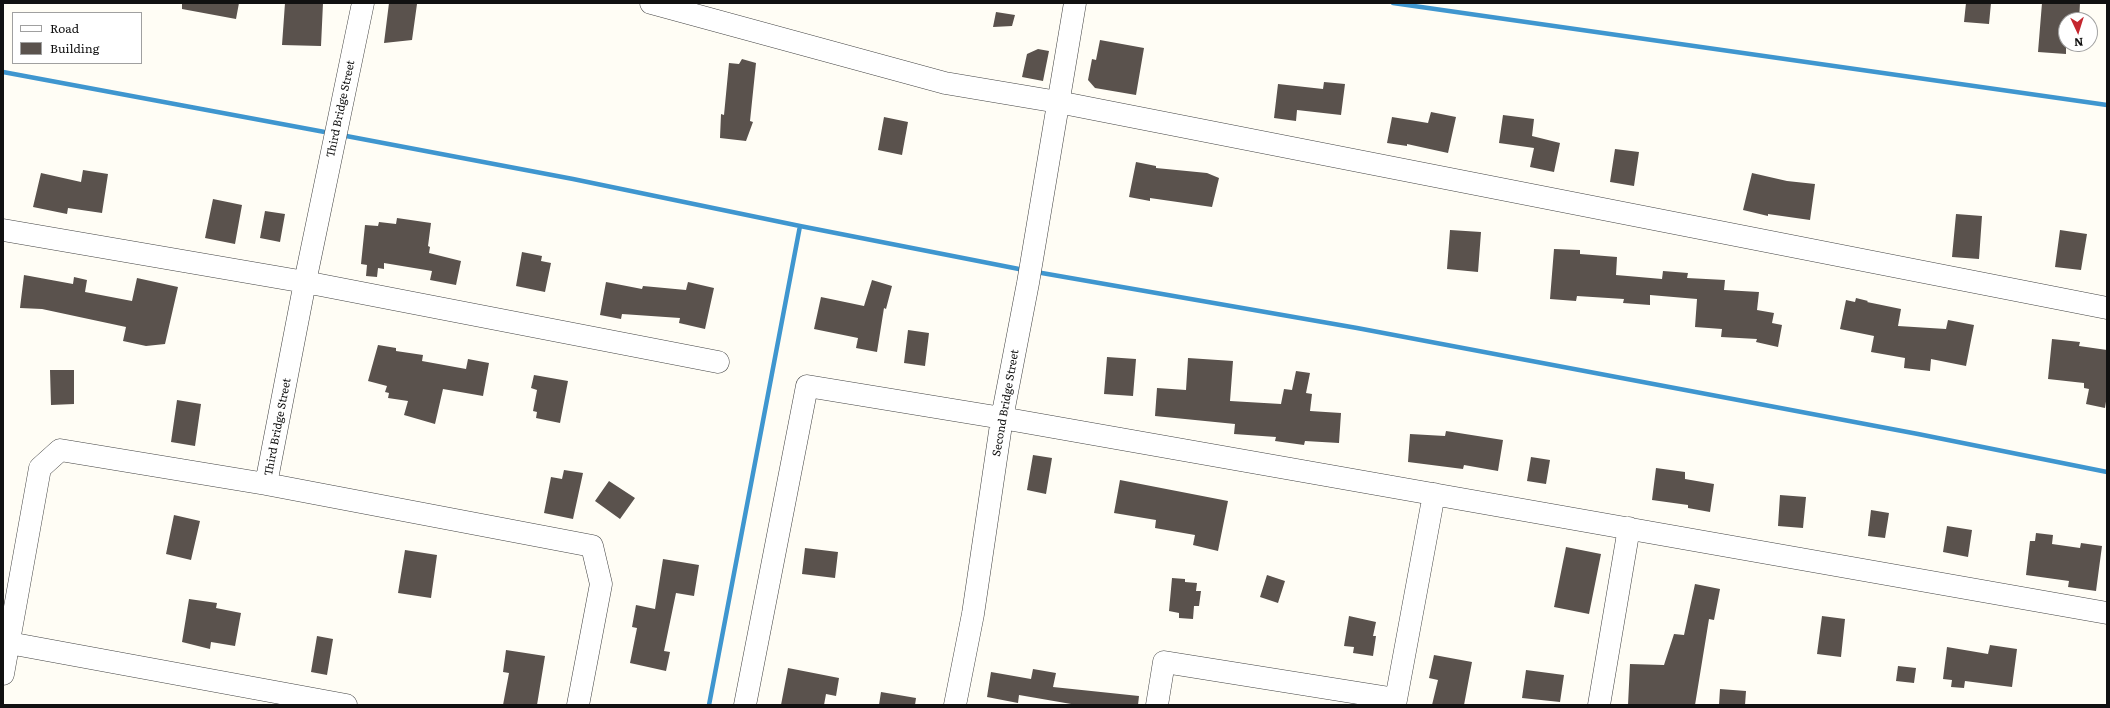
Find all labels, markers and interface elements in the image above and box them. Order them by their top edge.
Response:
legend [12,12,142,64]
north arrow [2058,12,2098,52]
text: Road [50,19,79,37]
text: N [2074,35,2084,51]
text: Building [50,39,99,57]
street label: Third Bridge Street [324,59,358,159]
street label: Second Bridge Street [990,348,1022,458]
street label: Third Bridge Street [262,377,294,477]

